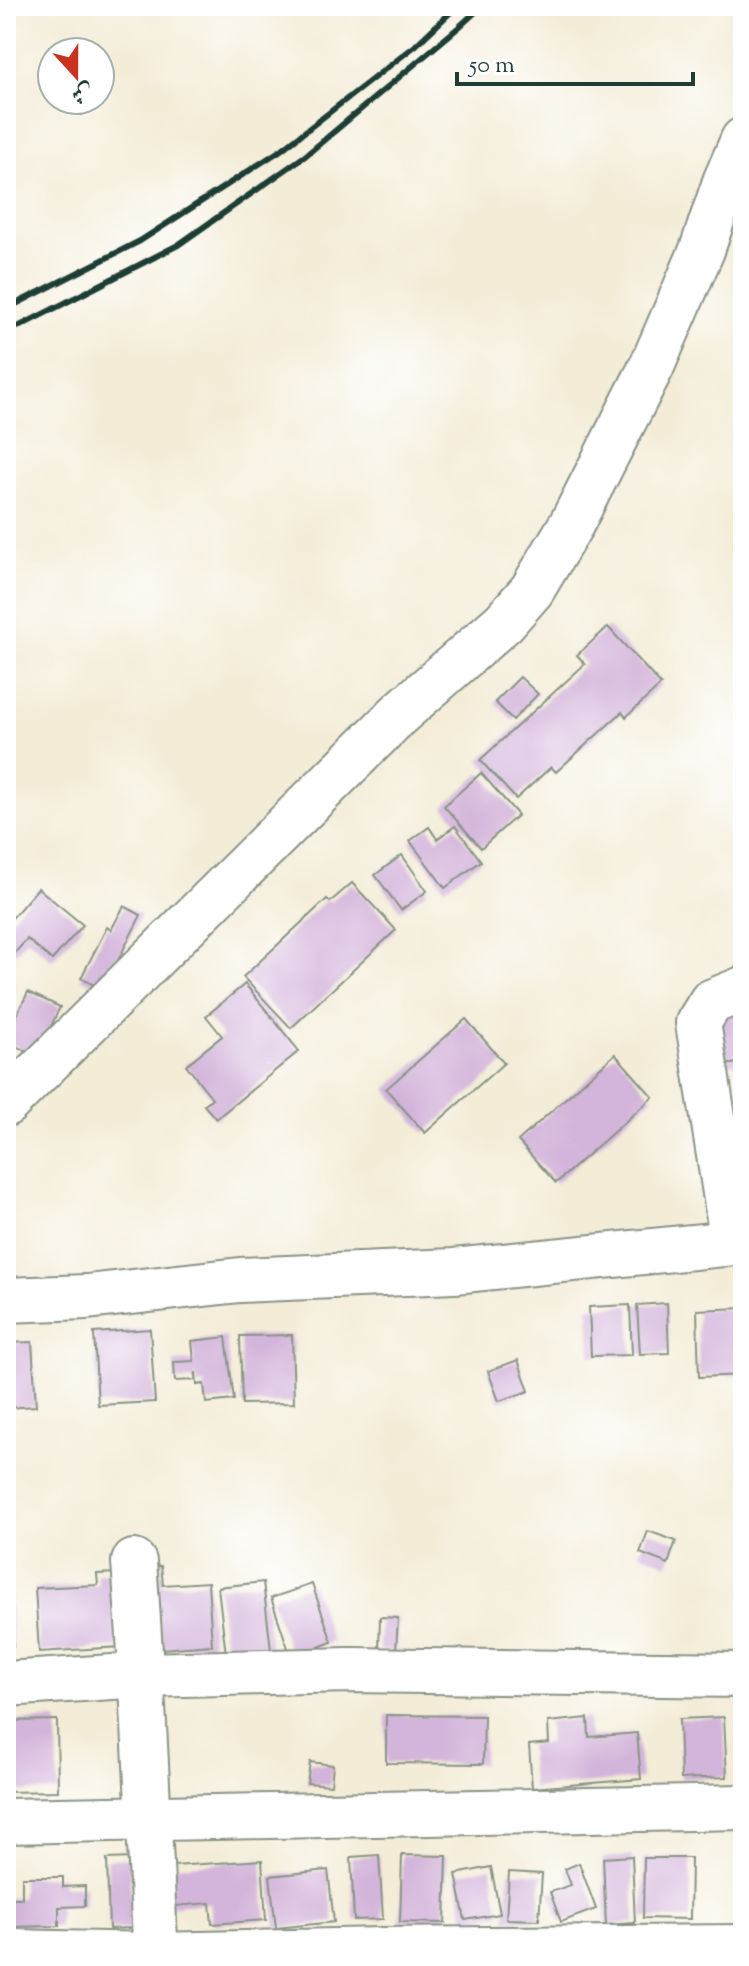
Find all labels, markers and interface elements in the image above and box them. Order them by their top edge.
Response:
north arrow [36,36,116,116]
scale bar [457,36,693,86]
text: 50 m [467,49,515,83]
text: ش [66,73,98,111]

